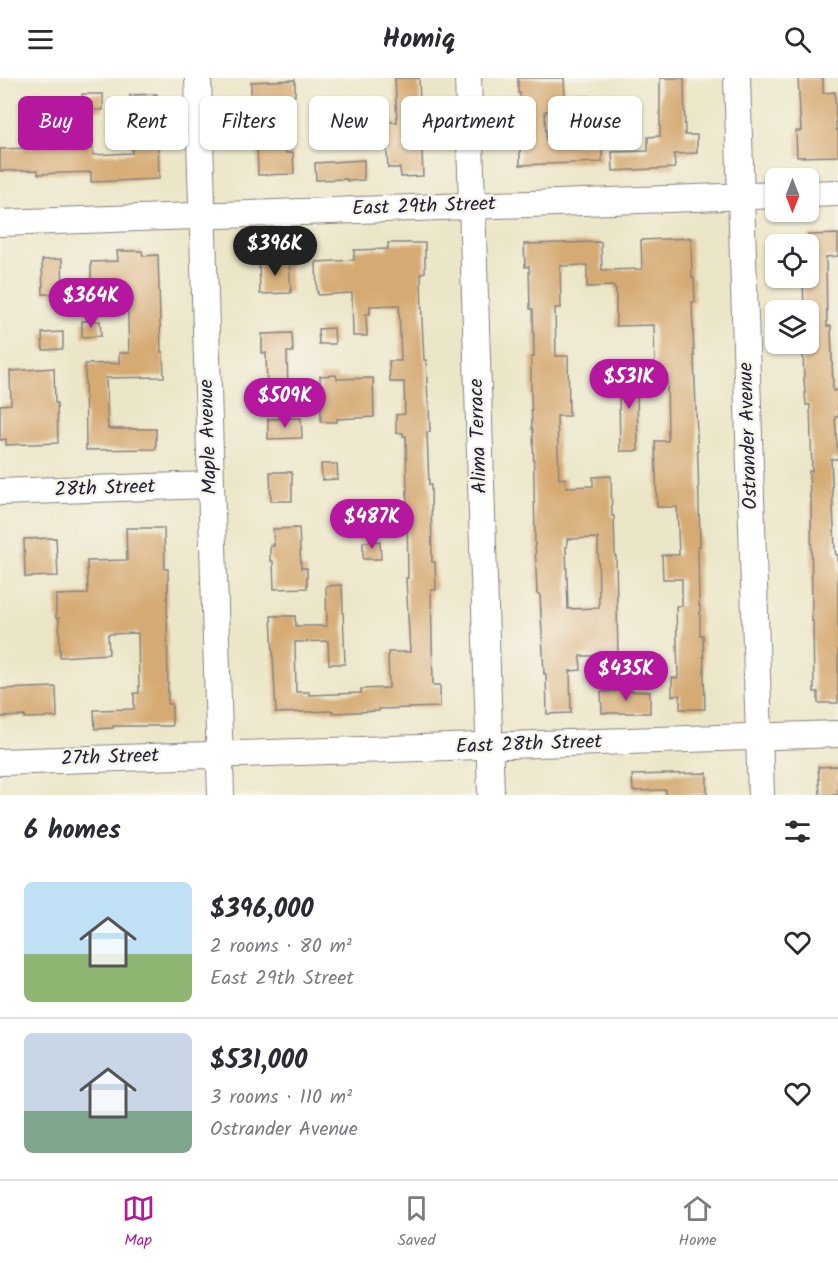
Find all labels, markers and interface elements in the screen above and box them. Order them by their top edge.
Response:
text: Homiq [382,18,456,61]
icon: menu [24,23,57,56]
icon: search [781,23,814,56]
chip: Buy [18,96,93,150]
chip: Rent [105,96,188,150]
chip: Filters [200,96,297,150]
chip: New [309,96,389,150]
chip: Apartment [401,96,536,150]
chip: House [548,96,642,150]
north arrow [765,168,819,222]
map controls [765,168,819,354]
street label: East 29th Street [352,188,497,226]
pin: $396K [233,226,317,277]
text: $396K [247,229,303,261]
button: locate [765,234,819,288]
pin: $364K [49,278,133,329]
text: $364K [63,281,119,313]
button: layers [765,300,819,354]
pin: $531K [587,359,671,410]
text: $531K [604,362,654,394]
street label: Ostrander Avenue [730,362,768,510]
pin: $509K [243,378,327,429]
street label: Alima Terrace [461,378,497,494]
street label: Maple Avenue [191,379,227,495]
text: $509K [258,381,312,413]
street label: 28th Street [54,471,156,507]
pin: $487K [330,499,414,550]
text: $487K [344,502,400,534]
pin: $435K [584,651,668,702]
text: $435K [598,654,654,686]
street label: East 28th Street [455,726,603,764]
street label: 27th Street [60,740,160,776]
text: 6 homes [24,810,121,852]
icon: filters [781,815,814,848]
text: $396,000 [210,889,314,931]
icon: home [72,906,144,978]
icon: heart [781,926,814,959]
text: 2 rooms · 80 m² [210,931,352,963]
text: East 29th Street [210,963,354,995]
text: $531,000 [210,1040,307,1082]
icon: home [72,1057,144,1129]
icon: heart [781,1077,814,1110]
text: 3 rooms · 110 m² [210,1082,352,1114]
text: Ostrander Avenue [210,1114,358,1146]
tab: Map [122,1192,155,1253]
tab: Saved [398,1192,436,1253]
tab: Home [679,1192,716,1253]

